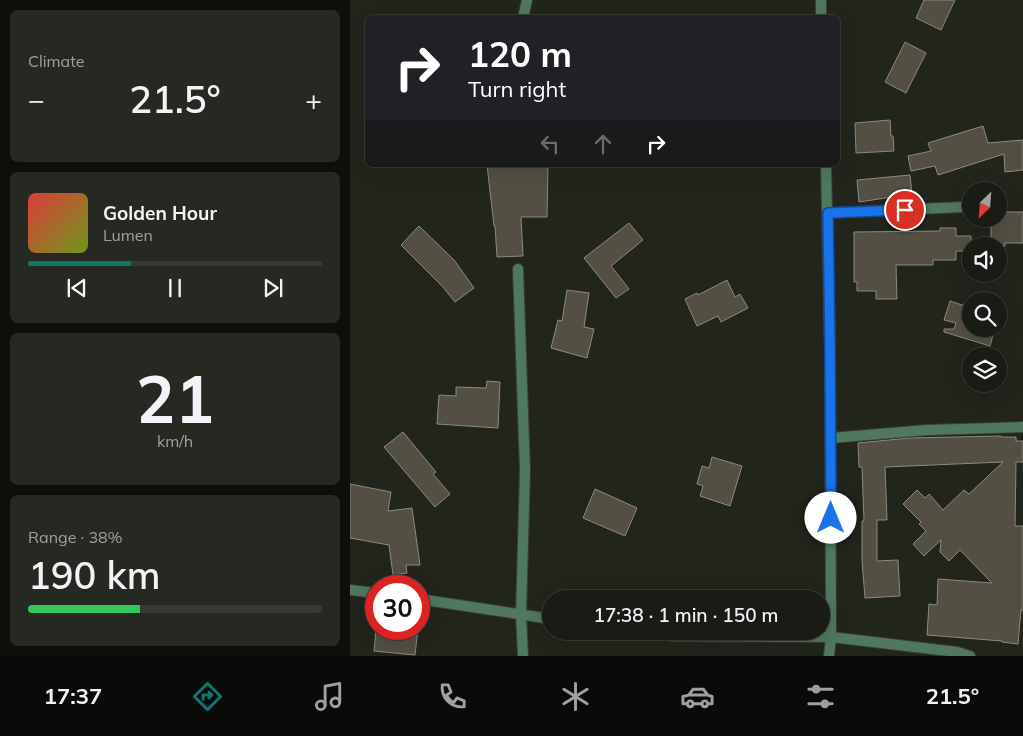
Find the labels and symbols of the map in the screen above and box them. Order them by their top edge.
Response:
north arrow [962,182,1008,228]
pin [884,189,926,231]
position arrow [804,491,856,543]
speed limit sign: 30 [365,575,430,640]

